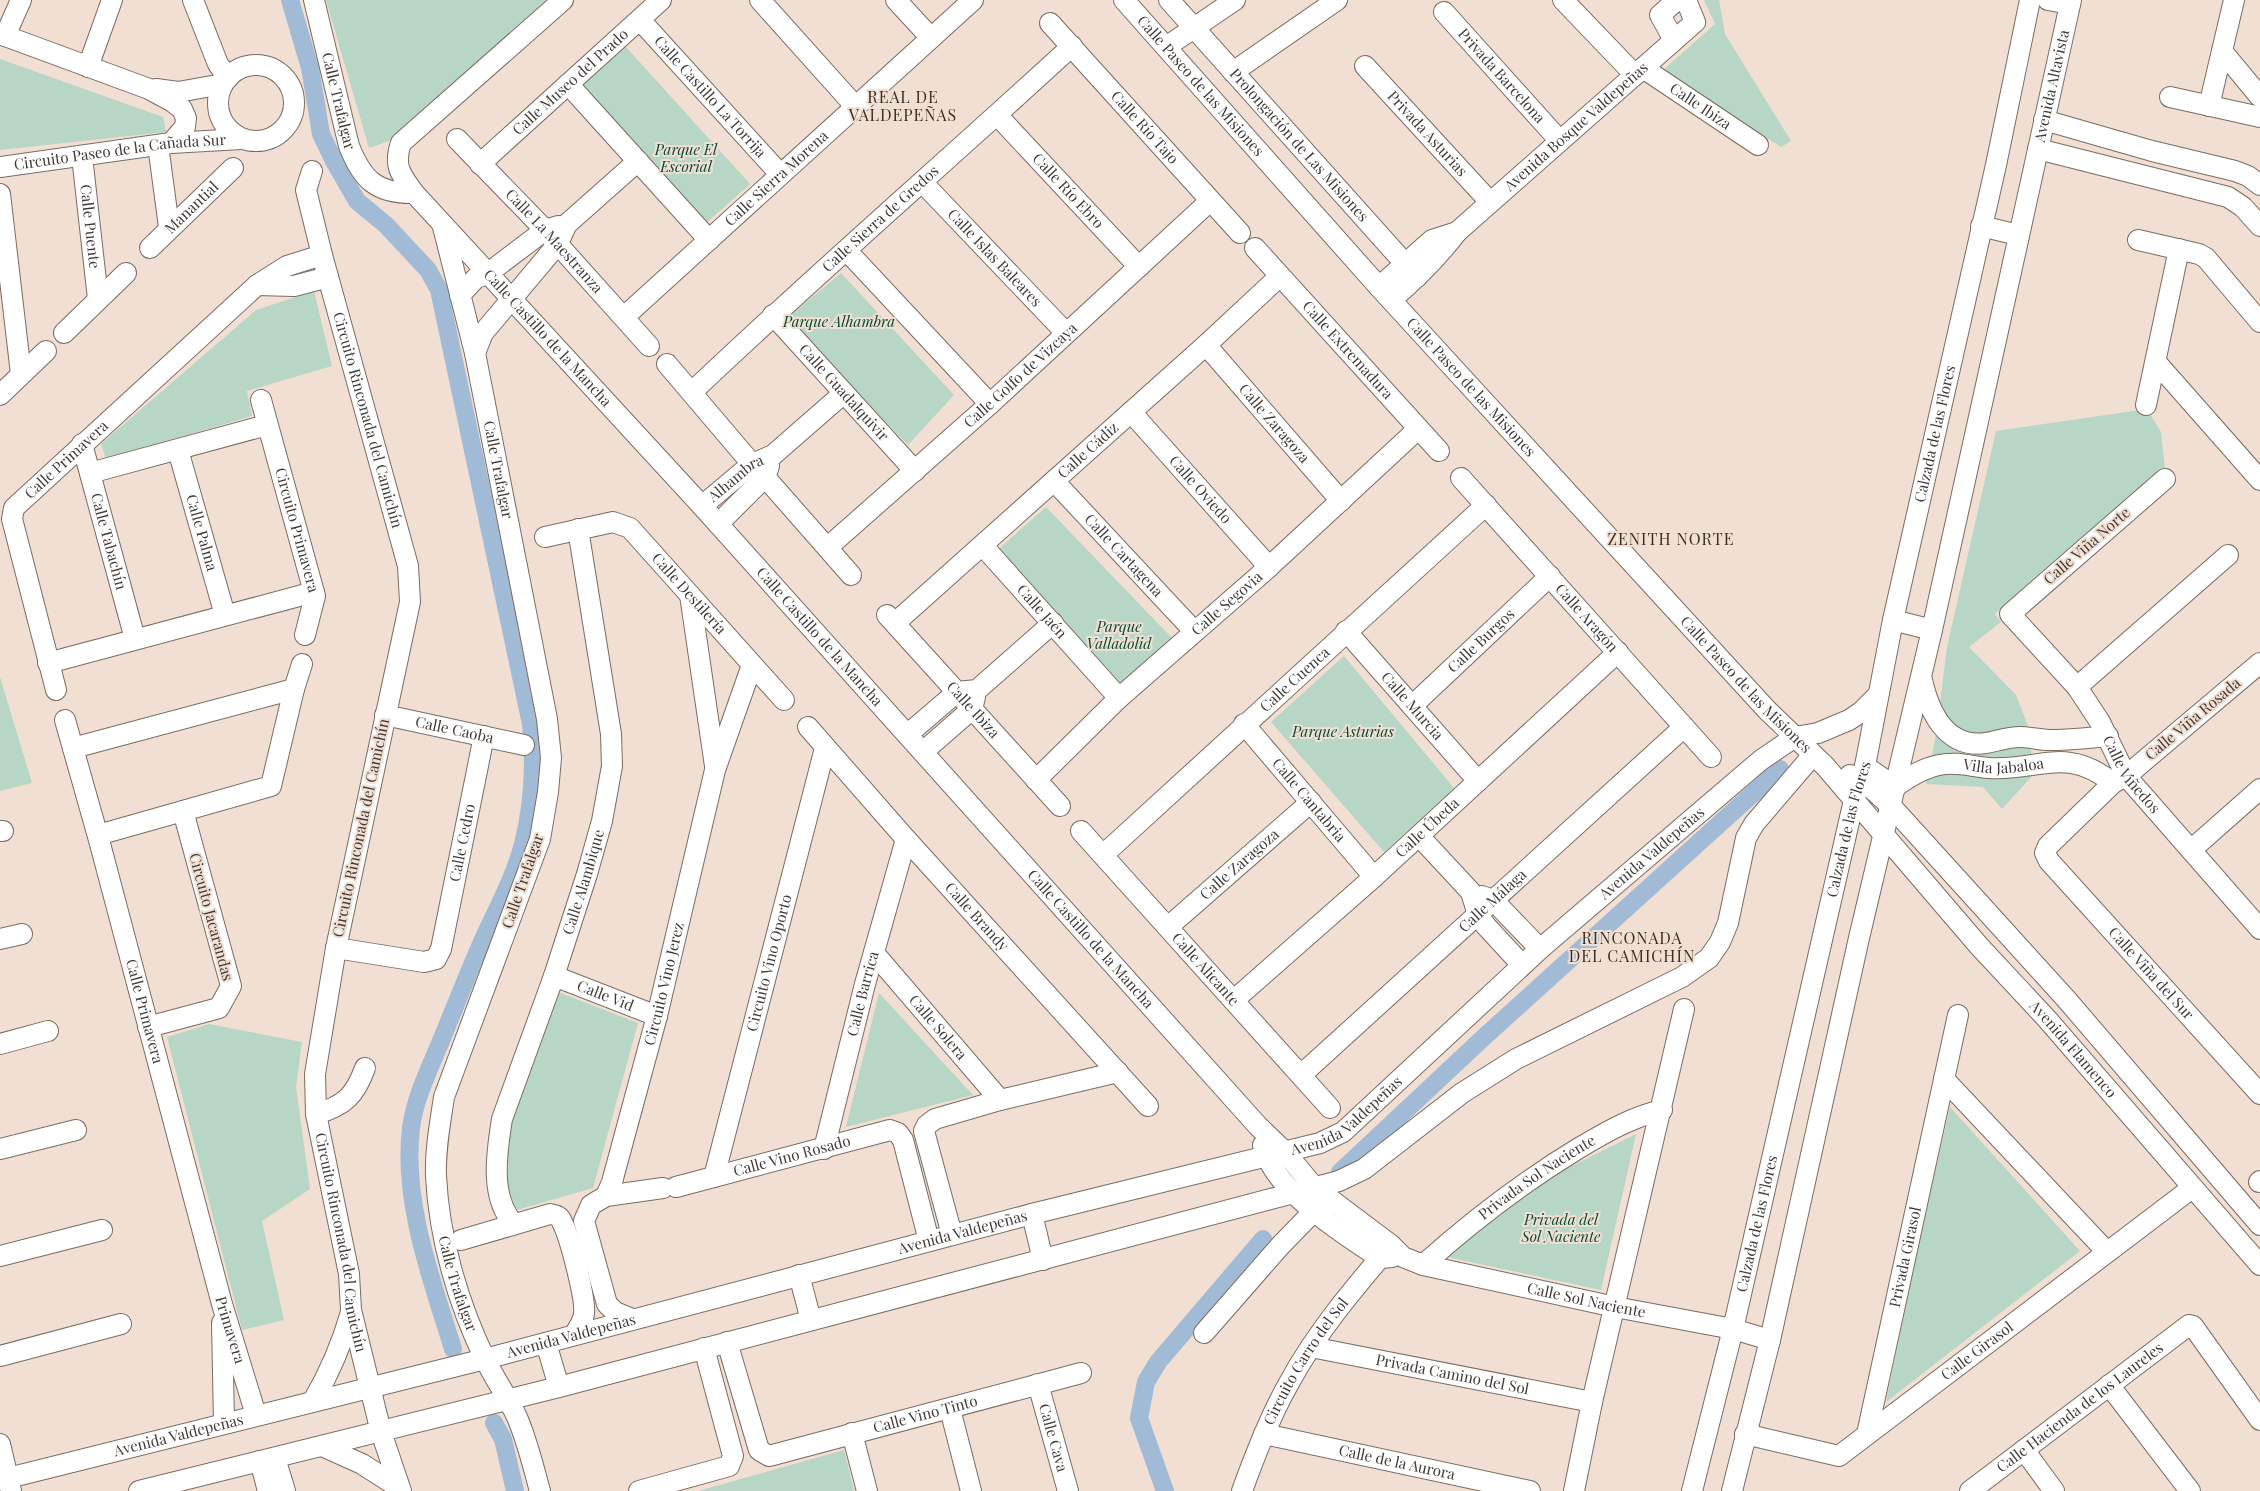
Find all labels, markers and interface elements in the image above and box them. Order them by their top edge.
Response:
street label: Calle Paseo de las Misiones [1133,11,1269,160]
street label: Privada Barcelona [1454,23,1551,127]
street label: Calle Museo del Prado [508,24,632,139]
street label: Avenida Altavista [2029,27,2073,145]
street label: Calle Castillo La Torrija [650,31,772,162]
street label: Calle Trafalgar [318,50,361,153]
street label: Avenida Bosque Valdepeñas [1499,57,1652,196]
street label: Prolongación de Las Misiones [1226,64,1374,226]
street label: Calle Ibiza [1666,78,1736,134]
district label: REAL DE VALDEPEÑAS [848,86,957,125]
street label: Calle Río Tajo [1107,86,1184,168]
street label: Privada Asturias [1384,86,1472,180]
street label: Calle Sierra Morena [720,125,832,230]
street label: Circuito Paseo de la Cañada Sur [12,129,227,174]
park label: Parque El Escorial [654,139,718,176]
street label: Calle Río Ebro [1029,148,1109,232]
street label: Calle Sierra de Gredos [817,160,943,276]
street label: Manantial [160,176,222,238]
street label: Calle Puente [76,183,106,270]
street label: Calle La Maestranza [502,184,608,298]
street label: Calle Islas Baleares [944,204,1047,311]
street label: Calle Castillo de la Mancha [480,264,617,411]
street label: Calle Extremadura [1299,296,1399,403]
street label: Circuito Rinconada del Camichín [329,309,408,530]
park label: Parque Alhambra [782,311,895,331]
street label: Calle Paseo de las Misiones [1403,313,1541,460]
street label: Calle Golfo de Vizcaya [959,317,1081,432]
street label: Calle Guadalquivir [795,339,894,445]
street label: Calzada de las Flores [1909,363,1959,504]
street label: Calle Zaragoza [1235,379,1315,467]
street label: Calle Primavera [20,415,112,503]
street label: Calle Cádiz [1053,417,1122,482]
street label: Calle Trafalgar [480,419,518,521]
street label: Alhambra [703,449,767,506]
street label: Calle Oviedo [1165,451,1237,527]
street label: Circuito Primavera [271,465,325,595]
street label: Calle Tabachín [87,491,132,592]
street label: Calle Palma [182,492,223,574]
street label: Calle Viña Norte [2039,502,2134,588]
street label: Calle Cartagena [1081,509,1168,601]
district label: ZENITH NORTE [1608,528,1734,549]
street label: Calle Destilería [648,548,732,638]
street label: Calle Castillo de la Mancha [753,562,888,710]
street label: Calle Segovia [1186,566,1267,640]
street label: Calle Aragón [1551,579,1623,656]
street label: Calle Jaén [1013,580,1072,642]
street label: Calle Burgos [1443,604,1518,677]
street label: Calle Paseo de las Misiones [1677,611,1816,757]
park label: Parque Valladolid [1087,616,1152,653]
street label: Calle Cuenca [1255,641,1334,716]
street label: Calle Murcia [1377,667,1449,744]
street label: Calle Viña Rosada [2140,672,2245,764]
street label: Calle Ibiza [943,676,1005,742]
street label: Calle Caoba [414,711,496,747]
street label: Circuito Rinconada del Camichín [327,717,393,939]
park label: Parque Asturias [1291,721,1394,741]
street label: Calle Viñedos [2099,732,2165,817]
street label: Villa Jabaloa [1961,752,2045,777]
street label: Calle Cantabria [1268,753,1351,846]
street label: Calzada de las Flores [1821,760,1875,899]
street label: Calle Úbeda [1391,792,1463,861]
street label: Calle Cedro [444,802,479,883]
street label: Avenida Valdepeñas [1594,802,1708,904]
street label: Calle Zaragoza [1195,823,1283,904]
street label: Calle Alambique [557,827,608,937]
street label: Calle Trafalgar [496,830,548,931]
street label: Circuito Jacarandas [185,851,239,983]
street label: Calle Málaga [1454,864,1531,936]
street label: Calle Castillo de la Mancha [1024,865,1159,1013]
street label: Calle Brandy [941,878,1014,955]
street label: Circuito Vino Oporto [741,892,796,1034]
street label: Circuito Vino Jerez [638,920,688,1048]
street label: Calle Viña del Sur [2105,922,2199,1024]
district label: RINCONADA DEL CAMICHÍN [1569,927,1695,966]
street label: Calle Alicante [1168,928,1244,1010]
street label: Calle Barrica [841,948,883,1038]
street label: Calle Primavera [122,957,169,1066]
street label: Calle Vid [574,975,637,1015]
street label: Calle Solera [905,990,972,1064]
street label: Avenida Flamenco [2025,995,2122,1101]
street label: Avenida Valdepeñas [1287,1071,1406,1159]
street label: Calle Vino Rosado [731,1130,853,1180]
street label: Privada Sol Naciente [1474,1130,1599,1224]
street label: Circuito Rinconada del Camichín [311,1131,372,1354]
street label: Calzada de las Flores [1731,1153,1781,1294]
street label: Avenida Valdepeñas [895,1205,1029,1258]
street label: Privada Girasol [1884,1205,1925,1309]
park label: Privada del Sol Naciente [1520,1209,1601,1246]
street label: Calle Trafalgar [435,1234,483,1335]
street label: Calle Sol Naciente [1525,1277,1648,1322]
street label: Circuito Carro del Sol [1258,1293,1352,1428]
street label: Primavera [211,1294,251,1366]
street label: Avenida Valdepeñas [503,1309,638,1362]
street label: Calle Girasol [1936,1316,2017,1384]
street label: Calle Hacienda de los Laureles [1992,1337,2167,1477]
street label: Privada Camino del Sol [1374,1349,1531,1398]
street label: Calle Vino Tinto [871,1390,979,1437]
street label: Calle Cava [1035,1401,1073,1475]
street label: Avenida Valdepeñas [110,1409,245,1461]
street label: Calle de la Aurora [1337,1439,1458,1484]

